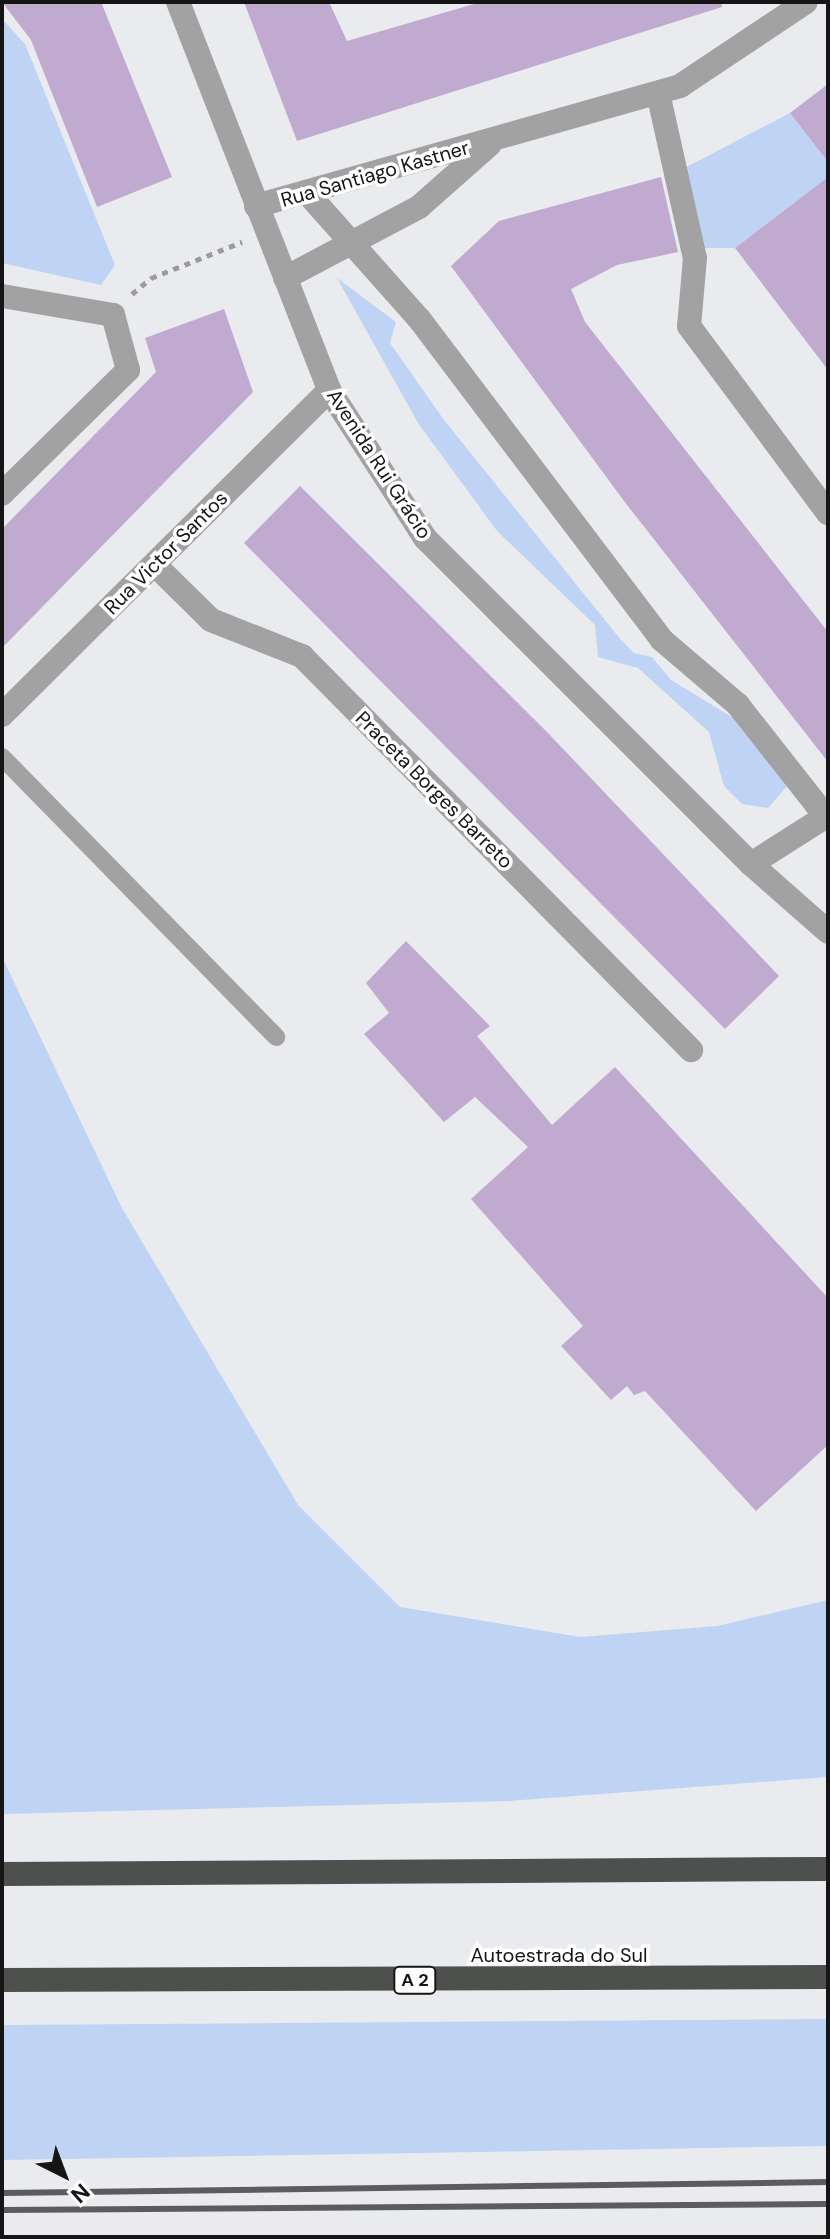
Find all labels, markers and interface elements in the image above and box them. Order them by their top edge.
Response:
street label: Rua Santiago Kastner [278,136,472,212]
street label: Avenida Rui Grácio [322,385,436,543]
street label: Rua Victor Santos [99,486,233,620]
street label: Praceta Borges Barreto [350,706,518,874]
street label: Autoestrada do Sul [471,1943,647,1967]
road number: A 2 [393,1966,437,1994]
north arrow [24,2135,104,2215]
text: N [65,2177,96,2209]

